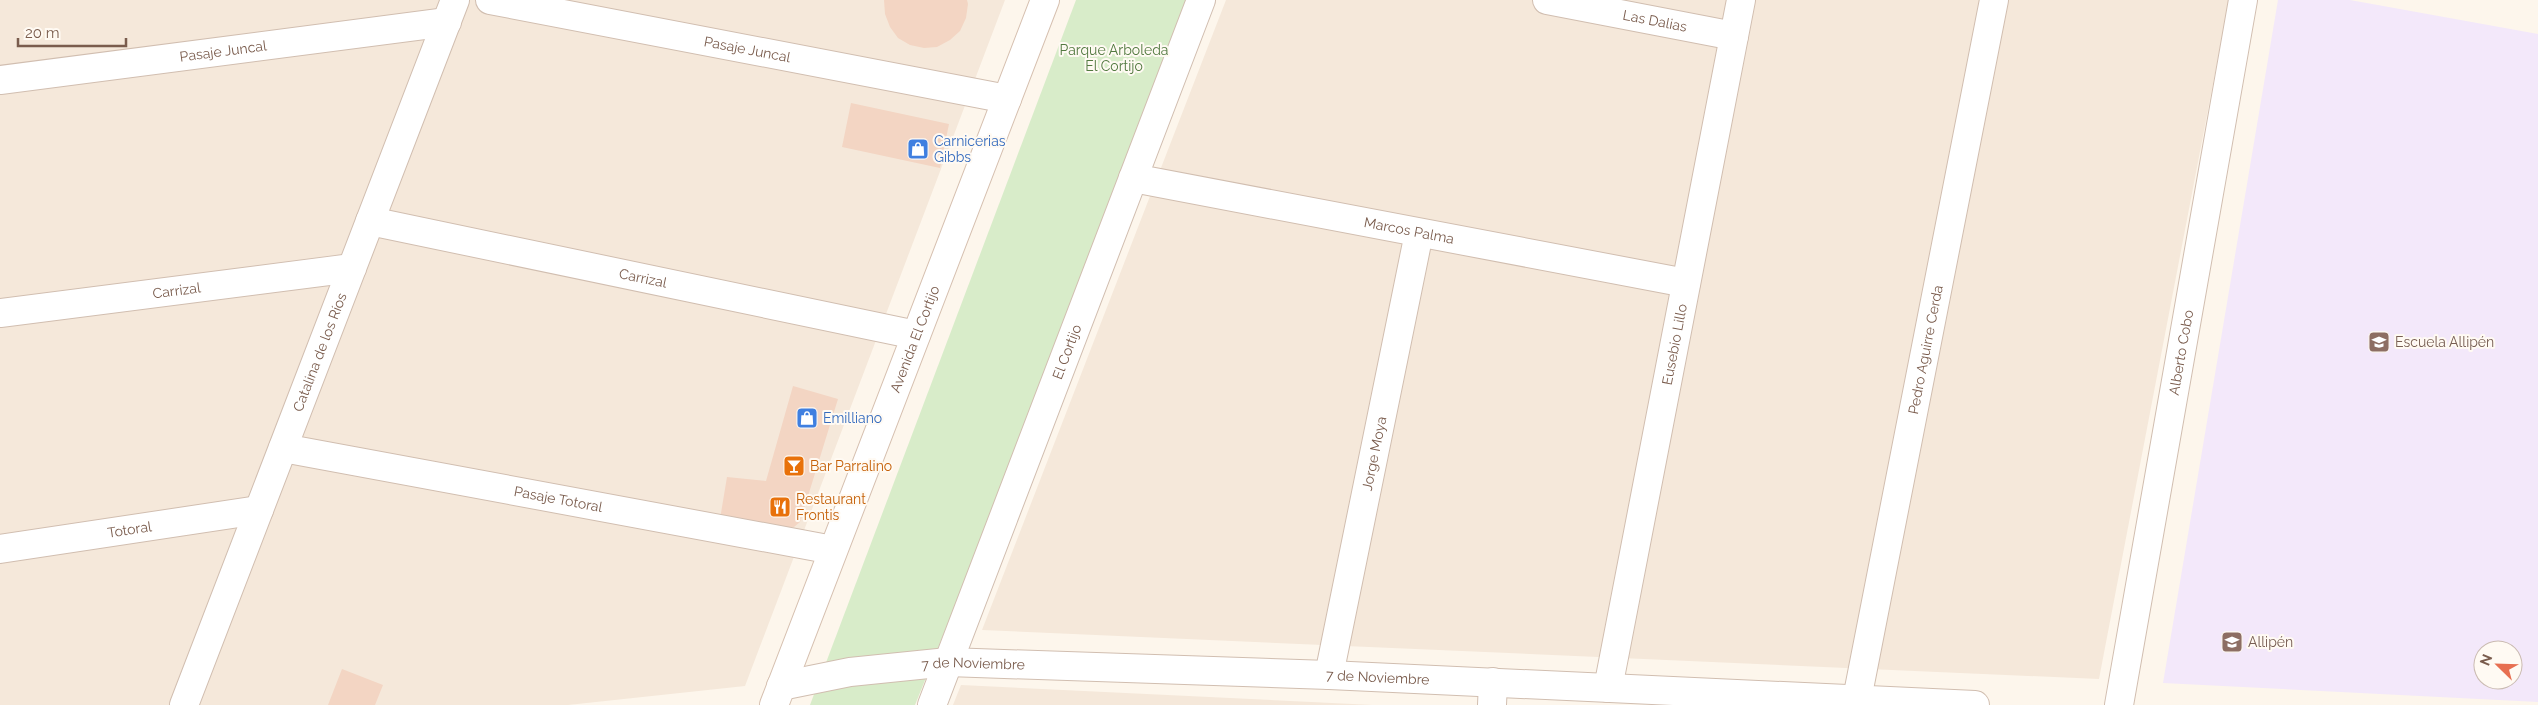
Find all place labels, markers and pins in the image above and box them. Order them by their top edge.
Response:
place label: Carnicerias Gibbs [934,133,1006,165]
shop icon: Carnicerias Gibbs [906,137,930,161]
school or university icon: Escuela Allipén [2367,330,2391,354]
place label: Escuela Allipén [2395,334,2494,350]
shop icon: Emilliano [795,406,819,430]
place label: Emilliano [823,410,882,426]
bar icon: Bar Parralino [782,454,806,478]
place label: Bar Parralino [810,458,892,474]
place label: Restaurant Frontis [796,491,866,523]
restaurant icon: Restaurant Frontis [768,495,792,519]
school or university icon: Allipén [2220,630,2244,654]
place label: Allipén [2248,634,2293,650]

